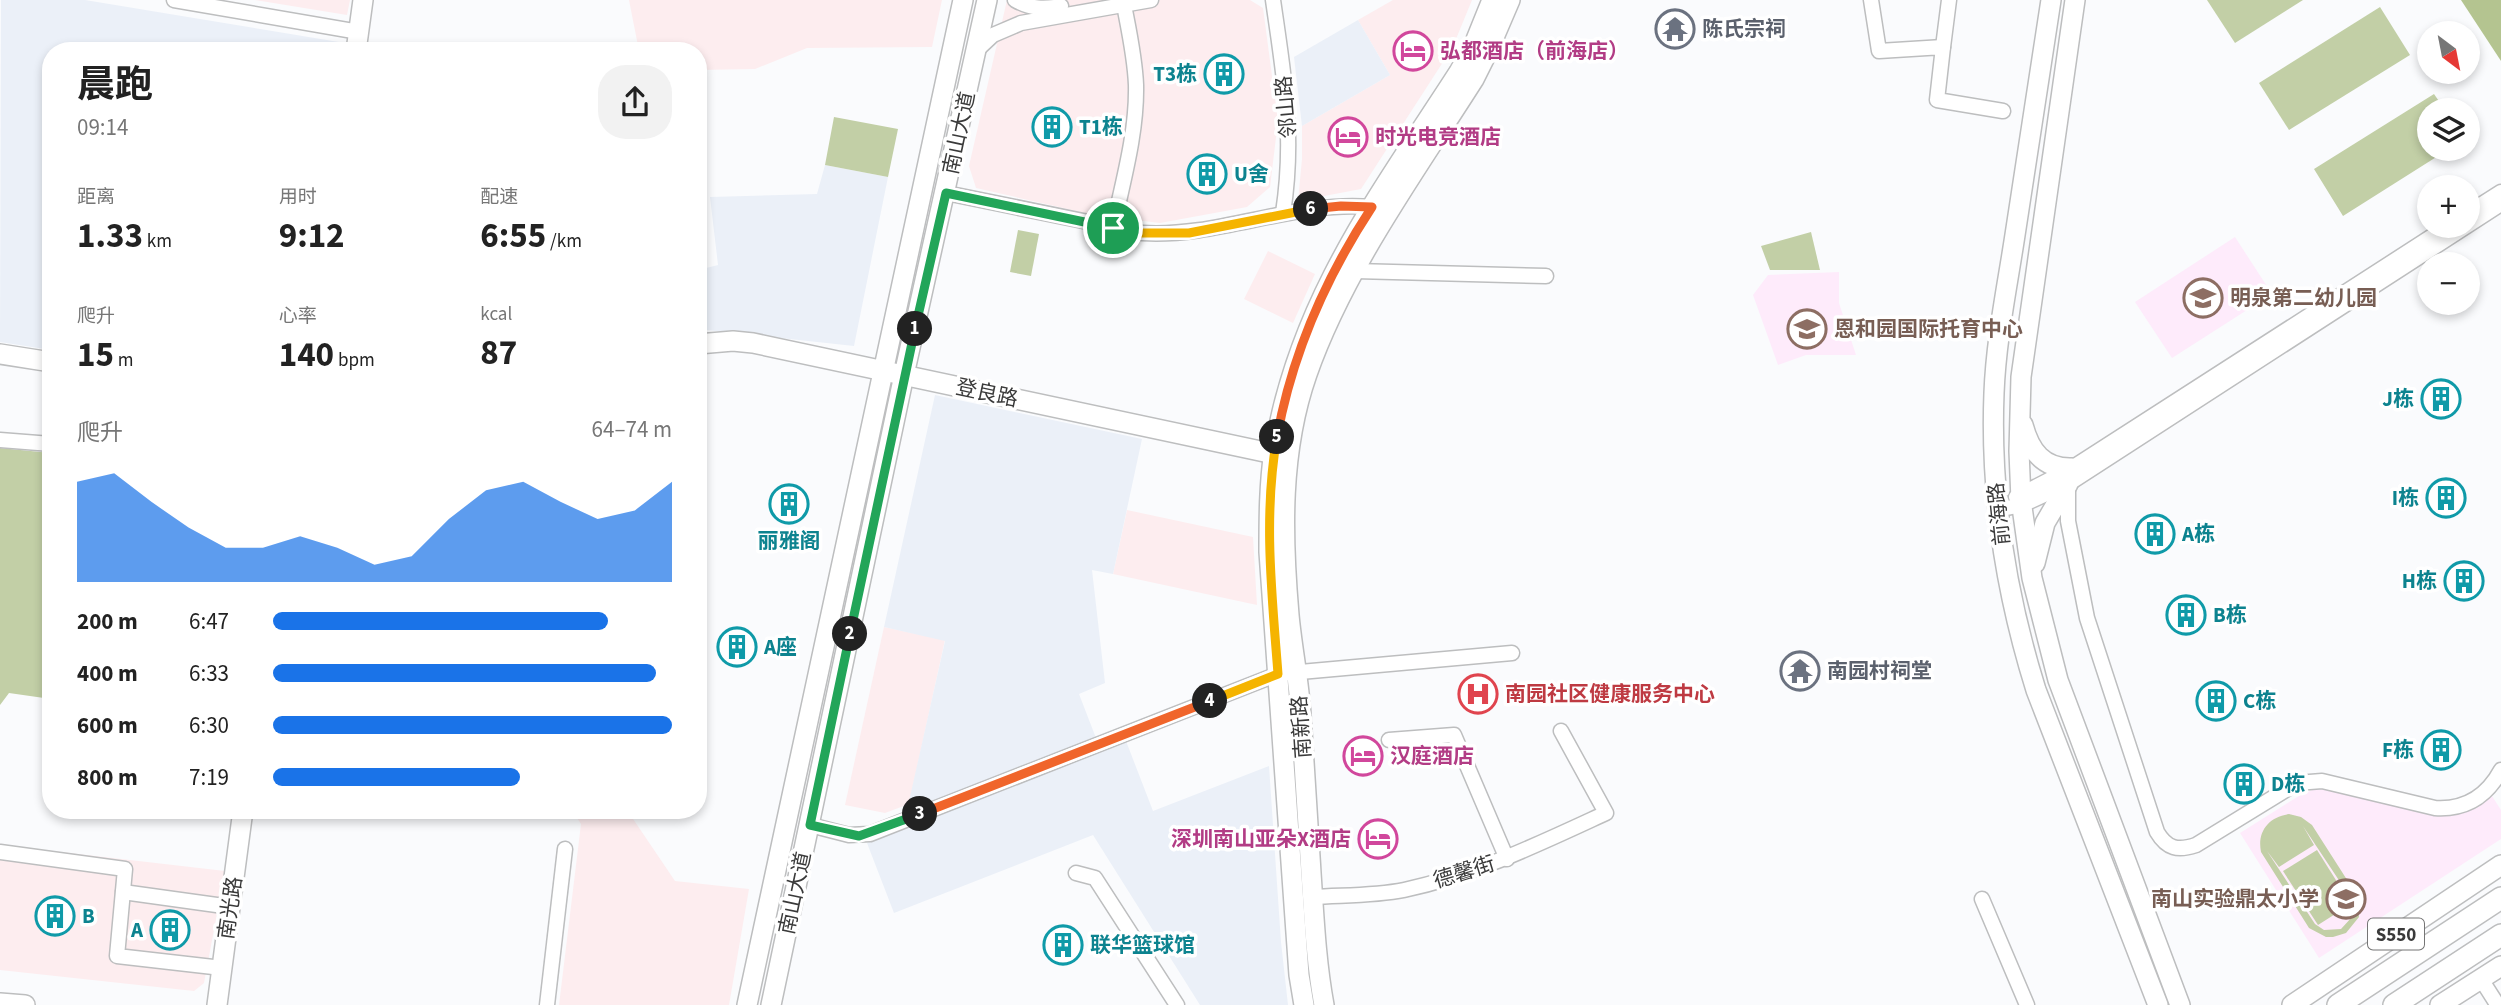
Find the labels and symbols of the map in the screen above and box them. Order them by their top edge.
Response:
temple icon: 陈氏宗祠 [1654,8,1696,50]
place label: 陈氏宗祠 [1702,14,1786,44]
north arrow [2417,21,2480,84]
hotel icon: 弘都酒店（前海店） [1392,30,1434,72]
place label: 弘都酒店（前海店） [1440,36,1629,66]
building icon: T3栋 [1203,53,1245,95]
place label: T3栋 [1153,59,1197,89]
street label: 邻山路 [1268,74,1304,140]
street label: 南山大道 [936,89,982,177]
building icon: T1栋 [1031,106,1073,148]
place label: T1栋 [1079,112,1123,142]
hotel icon: 时光电竞酒店 [1327,116,1369,158]
place label: 时光电竞酒店 [1375,122,1501,152]
building icon: U舍 [1186,153,1228,195]
place label: U舍 [1234,159,1269,189]
pin: 6 [1294,192,1328,227]
pin [1083,198,1143,258]
school or university icon: 明泉第二幼儿园 [2182,277,2224,319]
place label: 明泉第二幼儿园 [2230,283,2377,313]
school or university icon: 恩和园国际托育中心 [1786,308,1828,350]
pin: 1 [898,312,932,346]
place label: 恩和园国际托育中心 [1834,314,2023,344]
street label: 登良路 [953,372,1021,414]
building icon: J栋 [2420,378,2462,420]
place label: J栋 [2382,384,2414,414]
pin: 5 [1260,420,1294,454]
building icon: I栋 [2425,477,2467,519]
street label: 前海路 [1981,481,2017,547]
building icon: 丽雅阁 [768,483,810,525]
place label: I栋 [2392,483,2419,513]
building icon: A栋 [2134,513,2176,555]
place label: A栋 [2181,519,2215,549]
place label: 丽雅阁 [758,526,821,556]
building icon: H栋 [2443,560,2485,602]
place label: H栋 [2402,566,2437,596]
building icon: B栋 [2165,594,2207,636]
place label: B栋 [2213,600,2247,630]
pin: 2 [832,616,868,652]
building icon: A座 [716,626,758,668]
place label: A座 [763,632,797,662]
temple icon: 南园村祠堂 [1779,650,1821,692]
place label: 南园村祠堂 [1827,656,1932,686]
hospital icon: 南园社区健康服务中心 [1457,673,1499,715]
place label: 南园社区健康服务中心 [1505,679,1715,709]
building icon: C栋 [2195,680,2237,722]
pin: 4 [1192,684,1228,718]
place label: C栋 [2243,686,2276,716]
street label: 南新路 [1284,695,1318,759]
building icon: F栋 [2420,729,2462,771]
hotel icon: 汉庭酒店 [1342,735,1384,777]
place label: F栋 [2382,735,2414,765]
place label: 汉庭酒店 [1390,741,1474,771]
building icon: D栋 [2223,763,2265,805]
place label: D栋 [2271,769,2305,799]
pin: 3 [902,796,937,832]
hotel icon: 深圳南山亚朵X酒店 [1357,818,1399,860]
place label: 深圳南山亚朵X酒店 [1171,824,1351,854]
street label: 德馨街 [1429,848,1499,896]
street label: 南山大道 [772,849,818,937]
street label: 南光路 [211,875,249,941]
school or university icon: 南山实验鼎太小学 [2325,878,2367,920]
place label: 南山实验鼎太小学 [2151,884,2319,914]
building icon: B [34,895,76,937]
place label: B [82,901,95,931]
building icon: A [149,909,191,951]
place label: A [130,915,144,945]
road number: S550 [2368,918,2424,950]
building icon: 联华篮球馆 [1042,924,1084,966]
place label: 联华篮球馆 [1090,930,1195,960]

